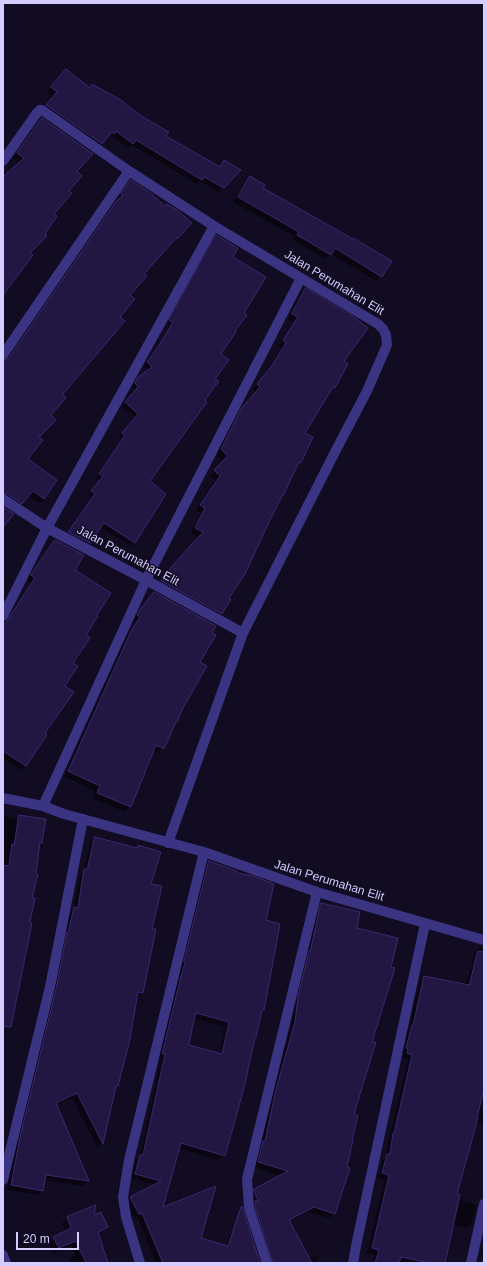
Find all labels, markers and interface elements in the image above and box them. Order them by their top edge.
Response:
street label: Jalan Perumahan Elit [281,247,387,319]
street label: Jalan Perumahan Elit [74,523,182,589]
street label: Jalan Perumahan Elit [272,857,386,905]
scale bar [18,1224,81,1250]
text: 20 m [23,1232,50,1246]

